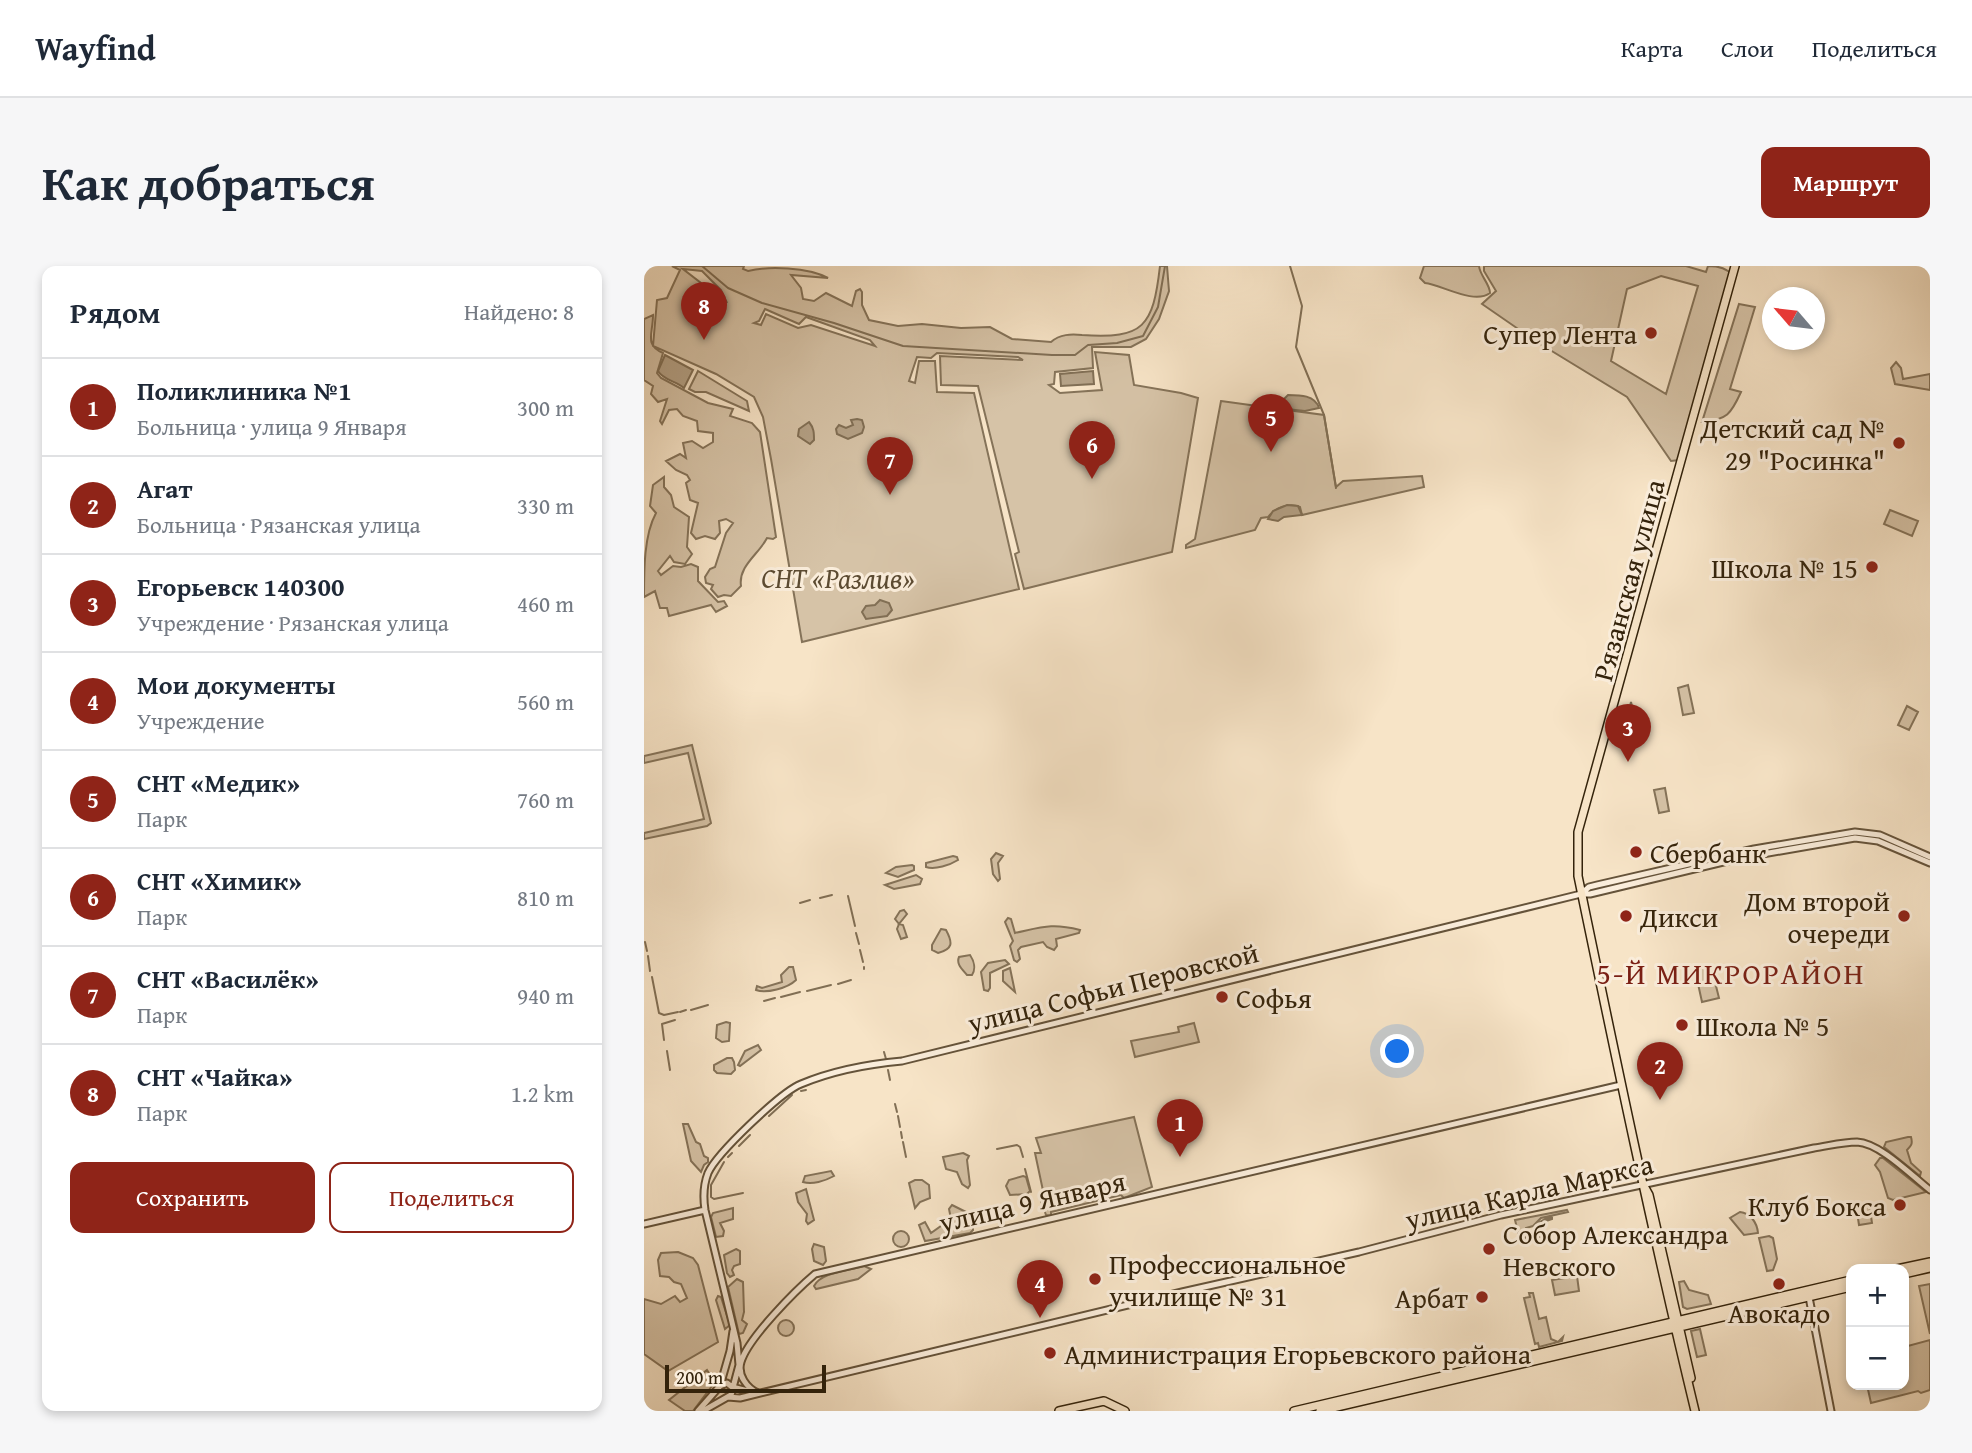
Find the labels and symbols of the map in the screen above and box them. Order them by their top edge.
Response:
pin: 8 [681,282,727,340]
north arrow [1762,287,1825,350]
place label: Супер Лента [1483,313,1638,354]
marker: Супер Лента [1643,325,1659,341]
pin: 5 [1248,394,1294,452]
place label: Детский сад № 29 "Росинка" [1699,407,1885,480]
pin: 6 [1069,421,1115,479]
marker: Детский сад № 29 "Росинка" [1891,435,1907,451]
pin: 7 [867,437,913,495]
street label: Рязанская улица [1581,474,1675,685]
place label: Школа № 15 [1711,547,1858,588]
park label: СНТ «Разлив» [761,557,915,598]
marker: Школа № 15 [1864,559,1880,575]
pin: 3 [1605,704,1651,762]
place label: Сбербанк [1650,832,1767,873]
marker: Сбербанк [1628,844,1644,860]
place label: Дом второй очереди [1743,880,1890,953]
place label: Дикси [1639,896,1718,937]
marker: Дикси [1618,908,1634,924]
marker: Дом второй очереди [1896,908,1912,924]
street label: улица Софьи Перовской [962,931,1263,1043]
district label: 5-Й МИКРОРАЙОН [1597,951,1865,995]
place label: Софья [1236,977,1312,1018]
marker: Софья [1214,989,1230,1005]
place label: Школа № 5 [1696,1005,1829,1046]
marker: Школа № 5 [1674,1017,1690,1033]
your location [1380,1034,1414,1068]
pin: 2 [1637,1042,1683,1100]
pin: 1 [1157,1099,1203,1157]
street label: улица Карла Маркса [1400,1142,1658,1240]
street label: улица 9 Января [934,1160,1129,1243]
place label: Клуб Бокса [1748,1185,1887,1226]
marker: Клуб Бокса [1892,1197,1908,1213]
place label: Собор Александра Невского [1503,1213,1729,1286]
marker: Собор Александра Невского [1481,1241,1497,1257]
place label: Профессиональное училище № 31 [1108,1243,1346,1316]
pin: 4 [1017,1260,1063,1318]
marker: Профессиональное училище № 31 [1087,1271,1103,1287]
marker: Авокадо [1771,1276,1787,1292]
place label: Арбат [1395,1277,1468,1318]
marker: Арбат [1474,1289,1490,1305]
place label: Авокадо [1728,1292,1830,1333]
place label: Администрация Егорьевского района [1064,1333,1532,1374]
marker: Администрация Егорьевского района [1042,1345,1058,1361]
scale bar [665,1362,826,1394]

